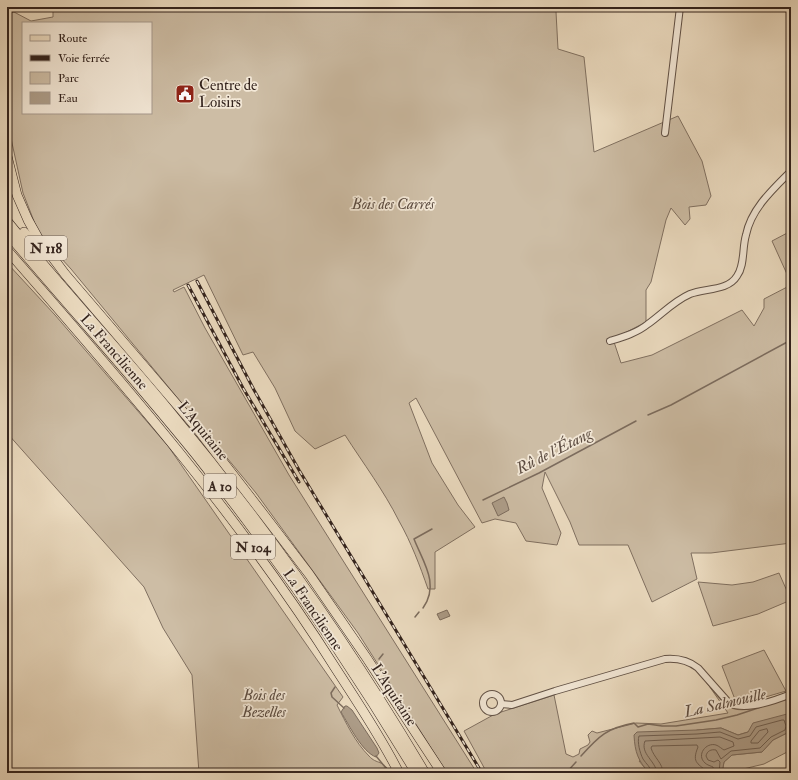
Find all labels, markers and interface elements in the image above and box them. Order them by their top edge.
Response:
legend [22,22,152,114]
text: Route [58,31,87,46]
text: Voie ferrée [58,51,110,66]
text: Parc [58,71,79,86]
place label: Centre de Loisirs [199,76,257,112]
public building icon: Centre de Loisirs [174,83,196,105]
text: Eau [58,91,78,106]
park label: Bois des Carrés [351,195,435,214]
road number: N 118 [25,236,67,260]
street label: La Francilienne [76,310,152,394]
street label: L'Aquitaine [173,398,233,464]
water label: Rû de l'Étang [511,422,596,479]
road number: A 10 [204,474,236,498]
road number: N 104 [231,535,275,559]
street label: La Francilienne [279,566,347,654]
street label: L'Aquitaine [367,660,421,730]
water label: La Salmouille [681,684,769,722]
park label: Bois des Bezelles [241,686,287,722]

